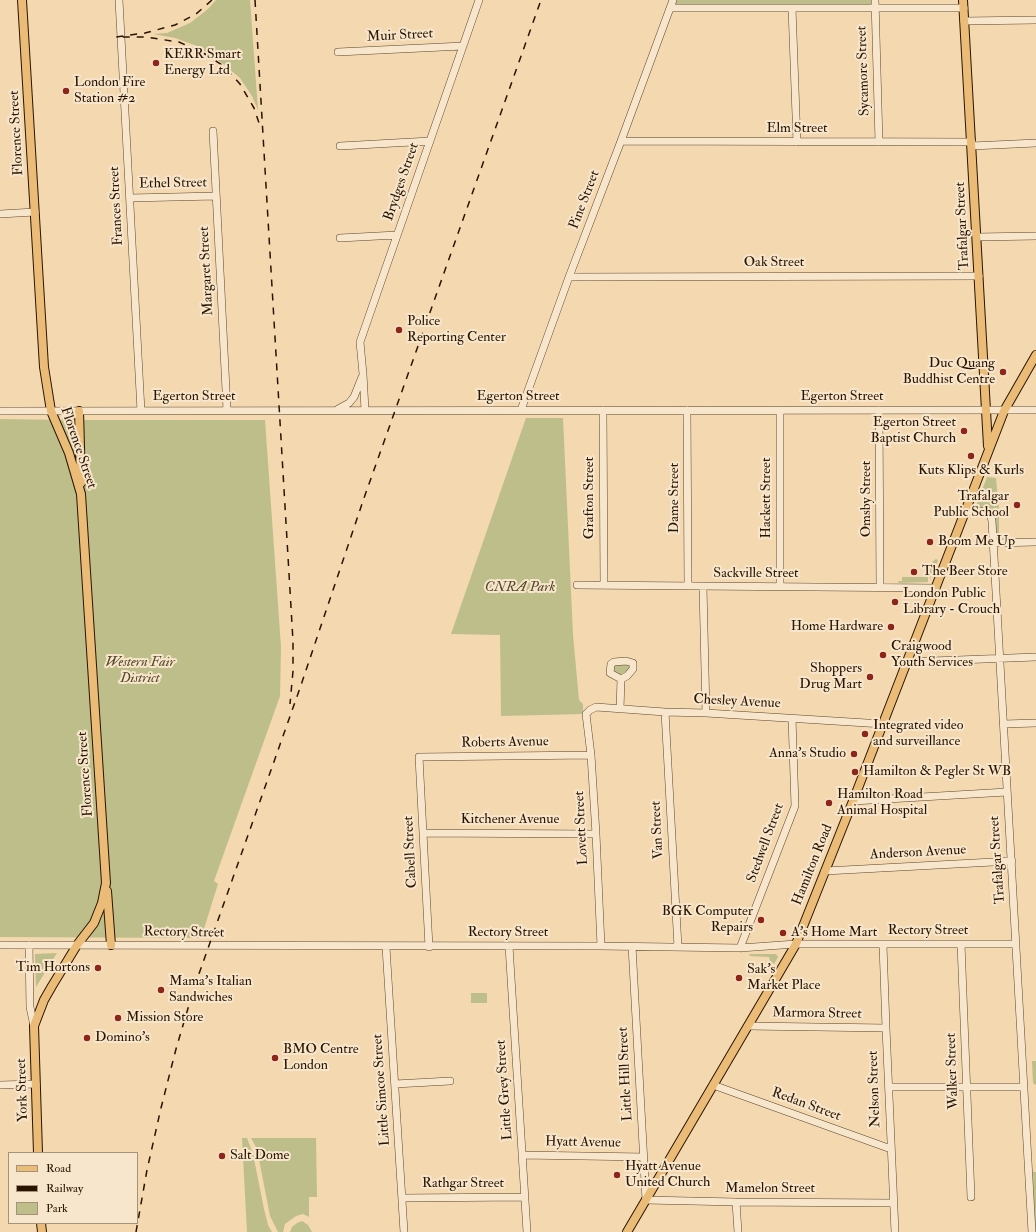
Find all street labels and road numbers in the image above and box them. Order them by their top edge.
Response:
street label: Muir Street [367,26,433,46]
street label: Sycamore Street [854,26,874,116]
street label: Florence Street [6,90,28,176]
street label: Elm Street [766,121,828,137]
street label: Brydges Street [381,141,423,223]
street label: Frances Street [107,166,127,246]
street label: Pine Street [566,168,604,232]
street label: Ethel Street [139,175,207,193]
street label: Trafalgar Street [952,181,974,271]
street label: Margaret Street [196,226,218,316]
street label: Oak Street [744,255,804,271]
street label: Egerton Street [152,389,236,405]
street label: Egerton Street [476,389,560,405]
street label: Egerton Street [800,389,884,405]
street label: Florence Street [56,405,100,491]
street label: Grafton Street [582,457,598,539]
street label: Hackett Street [759,458,775,538]
street label: Omsby Street [859,461,875,537]
street label: Dame Street [667,463,683,533]
street label: Sackville Street [713,566,799,582]
street label: Chesley Avenue [693,691,781,713]
street label: Florence Street [75,731,97,817]
street label: Roberts Avenue [461,734,549,752]
street label: Lovett Street [572,790,592,866]
street label: Van Street [648,800,668,860]
street label: Stedwell Street [744,801,788,885]
street label: Kitchener Avenue [461,812,559,828]
street label: Cabell Street [401,815,421,889]
street label: Trafalgar Street [987,815,1009,905]
street label: Hamilton Road [789,822,837,908]
street label: Anderson Avenue [869,842,967,864]
street label: Rectory Street [888,923,968,939]
street label: Rectory Street [144,924,224,942]
street label: Rectory Street [468,925,548,941]
street label: Marmora Street [772,1005,862,1023]
street label: Little Hill Street [615,1026,637,1122]
street label: Walker Street [943,1032,963,1110]
street label: Little Simcoe Street [370,1033,394,1147]
street label: Little Grey Street [493,1039,517,1141]
street label: Nelson Street [865,1050,885,1128]
street label: York Street [13,1058,33,1122]
street label: Redan Street [769,1085,843,1125]
street label: Hyatt Avenue [545,1134,621,1152]
street label: Rathgar Street [422,1176,504,1192]
street label: Mamelon Street [725,1181,815,1197]

